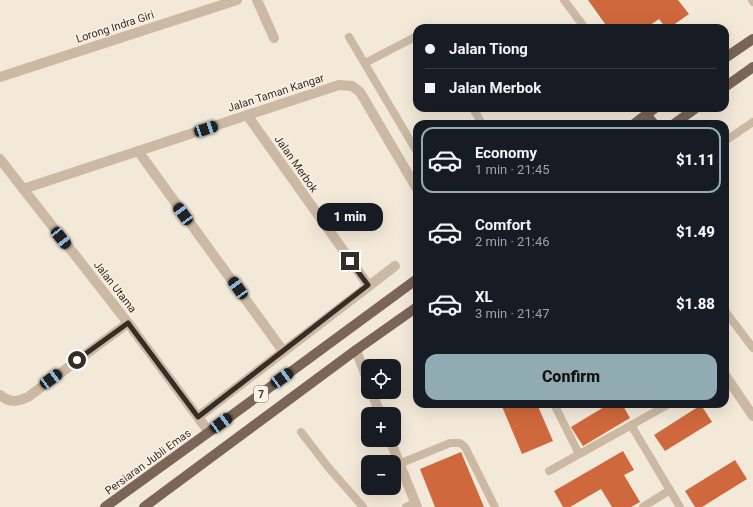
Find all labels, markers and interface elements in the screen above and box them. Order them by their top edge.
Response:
street label: Lorong Indra Giri [74,8,156,46]
text: Jalan Tiong [449,40,528,58]
street label: Jalan Taman Kangar [226,71,326,115]
text: Jalan Merbok [449,79,541,97]
car [193,120,219,138]
street label: Jalan Merbok [272,133,321,195]
icon: car [427,142,463,178]
text: Economy [475,144,537,162]
text: $1.11 [676,151,715,169]
text: 1 min · 21:45 [475,162,550,177]
car [171,201,195,227]
callout: 1 min [317,203,383,231]
text: 1 min [334,209,366,224]
icon: car [427,214,463,250]
text: Comfort [475,216,531,234]
text: $1.49 [676,223,715,241]
car [49,225,73,251]
text: 2 min · 21:46 [475,234,550,249]
route end [341,252,359,270]
street label: Jalan Utama [91,259,139,315]
car [226,275,250,301]
icon: car [427,286,463,322]
text: XL [475,288,493,306]
text: $1.88 [676,295,715,313]
text: 3 min · 21:47 [475,306,550,321]
route start [68,351,86,369]
button: Confirm [425,354,717,400]
map controls [361,359,401,495]
button: locate [361,359,401,399]
car [269,366,295,390]
car [38,367,64,391]
road number: 7 [254,386,268,402]
button: + [361,407,401,447]
car [208,411,234,435]
street label: Persiaran Jubli Emas [103,426,194,498]
button: − [361,455,401,495]

